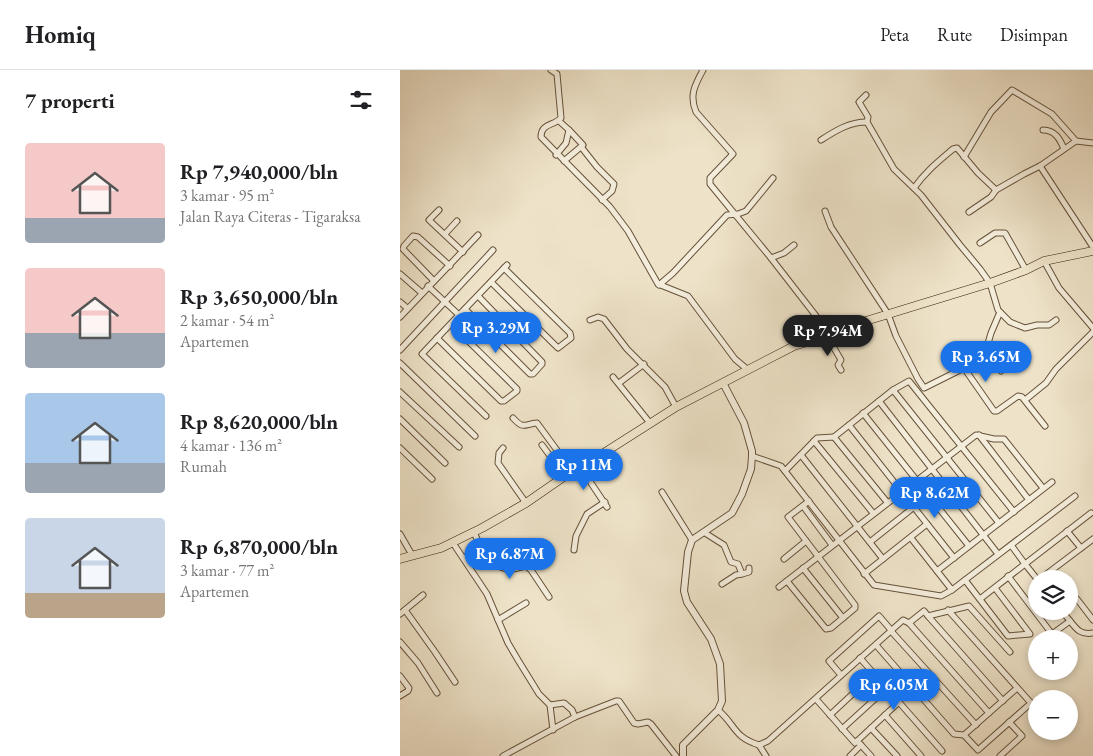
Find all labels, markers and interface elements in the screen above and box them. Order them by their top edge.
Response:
text: Homiq [25,19,96,50]
text: Peta [880,23,909,46]
text: Rute [937,23,972,46]
text: Disimpan [1000,23,1068,46]
icon: filters [347,86,375,114]
text: 7 properti [25,87,115,114]
text: Rp 7,940,000/bln [180,158,338,185]
icon: home [65,163,125,223]
text: 3 kamar · 95 m² [180,185,274,206]
text: Jalan Raya Citeras - Tigaraksa [180,206,361,227]
text: Rp 3,650,000/bln [180,283,338,310]
icon: home [65,288,125,348]
text: 2 kamar · 54 m² [180,310,274,331]
pin: Rp 3.29M [444,312,548,354]
pin: Rp 7.94M [776,314,880,357]
text: Rp 3.29M [462,317,530,338]
text: Rp 7.94M [794,320,862,341]
text: Apartemen [180,331,249,352]
pin: Rp 3.65M [934,340,1038,383]
text: Rp 3.65M [952,346,1020,367]
text: Rp 8,620,000/bln [180,408,338,435]
icon: home [65,413,125,473]
text: 4 kamar · 136 m² [180,435,282,456]
pin: Rp 11M [543,448,625,491]
text: Rp 11M [556,454,612,475]
text: Rumah [180,456,227,477]
pin: Rp 8.62M [883,476,987,519]
text: Rp 8.62M [901,482,969,503]
text: Rp 6,870,000/bln [180,533,338,560]
icon: home [65,538,125,598]
pin: Rp 6.87M [458,538,562,580]
text: Rp 6.87M [476,543,544,564]
text: 3 kamar · 77 m² [180,560,274,581]
map controls [1028,570,1078,740]
button: layers [1028,570,1078,620]
text: Apartemen [180,581,249,602]
button: + [1028,630,1078,680]
pin: Rp 6.05M [842,668,946,711]
text: Rp 6.05M [860,674,928,695]
button: − [1028,690,1078,740]

